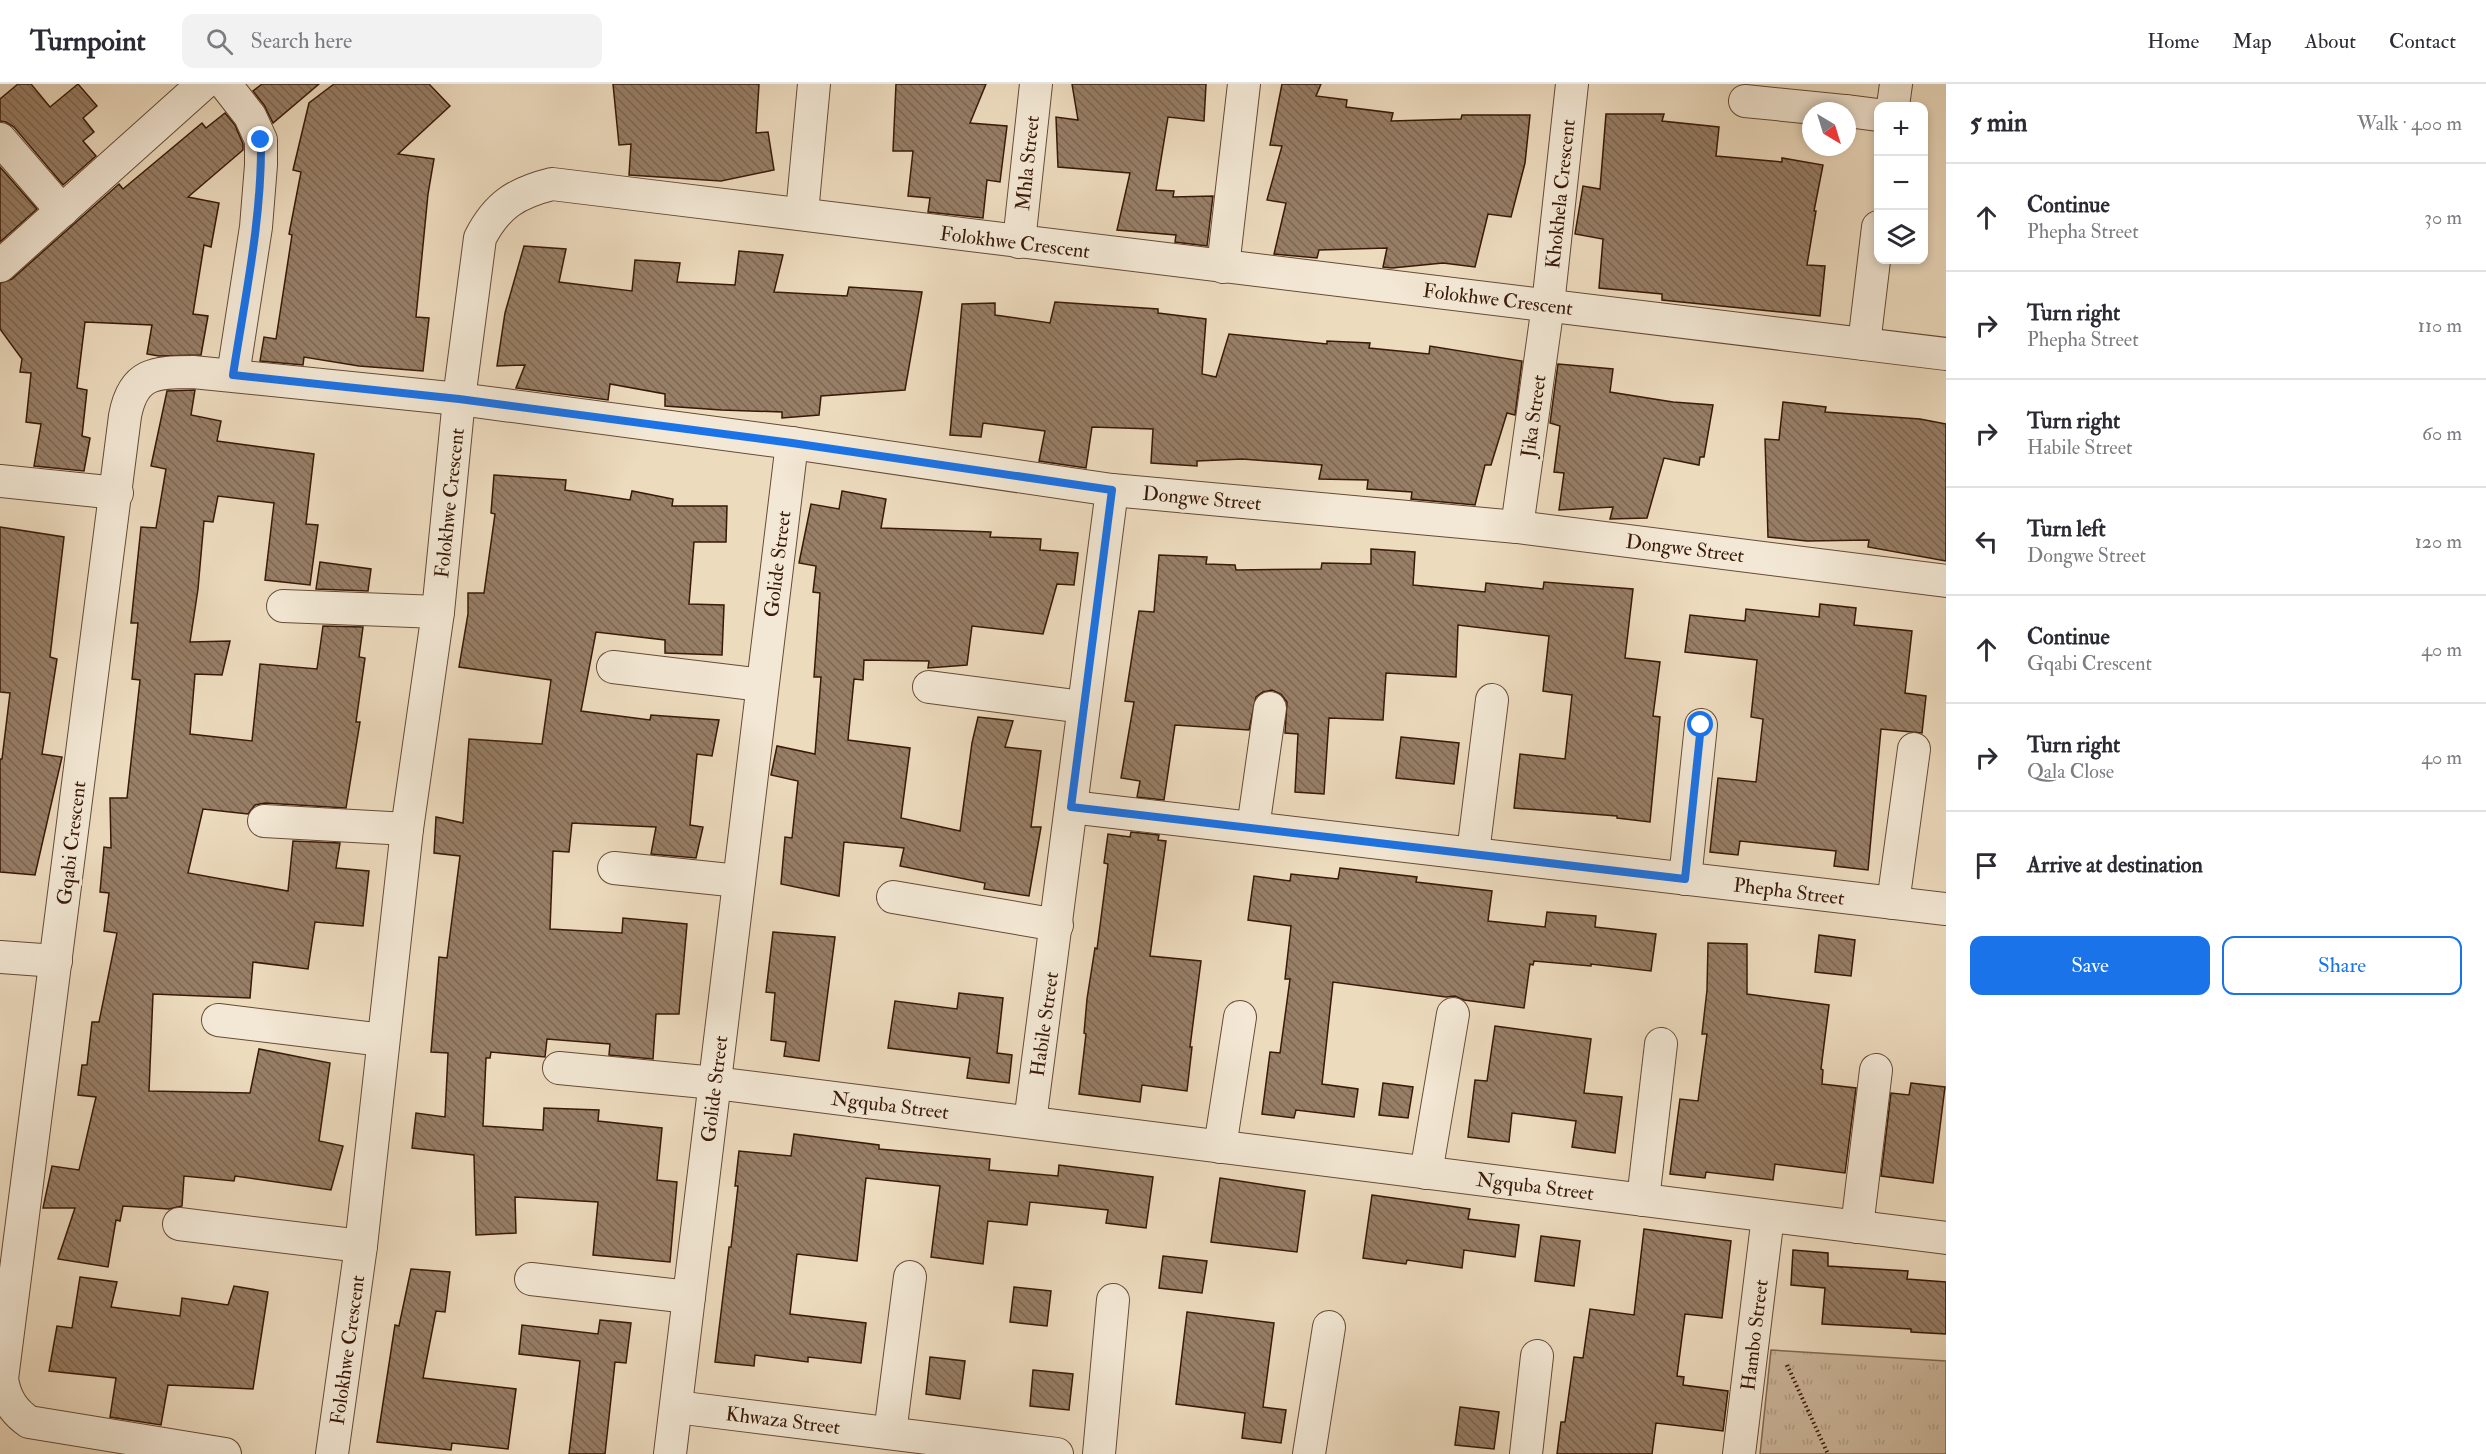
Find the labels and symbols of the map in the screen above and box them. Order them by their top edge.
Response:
north arrow [1802,102,1856,156]
street label: Mhla Street [1010,114,1045,212]
street label: Khokhela Crescent [1540,118,1581,270]
route end [247,126,273,152]
street label: Folokhwe Crescent [939,221,1092,264]
street label: Folokhwe Crescent [1422,278,1575,321]
street label: Jika Street [1515,373,1552,460]
street label: Folokhwe Crescent [429,426,470,579]
street label: Dongwe Street [1142,481,1263,516]
street label: Golide Street [759,509,797,619]
street label: Dongwe Street [1624,529,1746,568]
route start [1687,711,1713,737]
street label: Gqabi Crescent [51,779,92,907]
street label: Phepha Street [1732,872,1846,912]
street label: Habile Street [1025,970,1064,1078]
street label: Golide Street [696,1034,734,1144]
street label: Ngquba Street [830,1086,951,1125]
street label: Ngquba Street [1475,1167,1596,1206]
street label: Folokhwe Crescent [325,1273,370,1426]
street label: Hambo Street [1735,1278,1774,1392]
street label: Khwaza Street [724,1401,842,1440]

